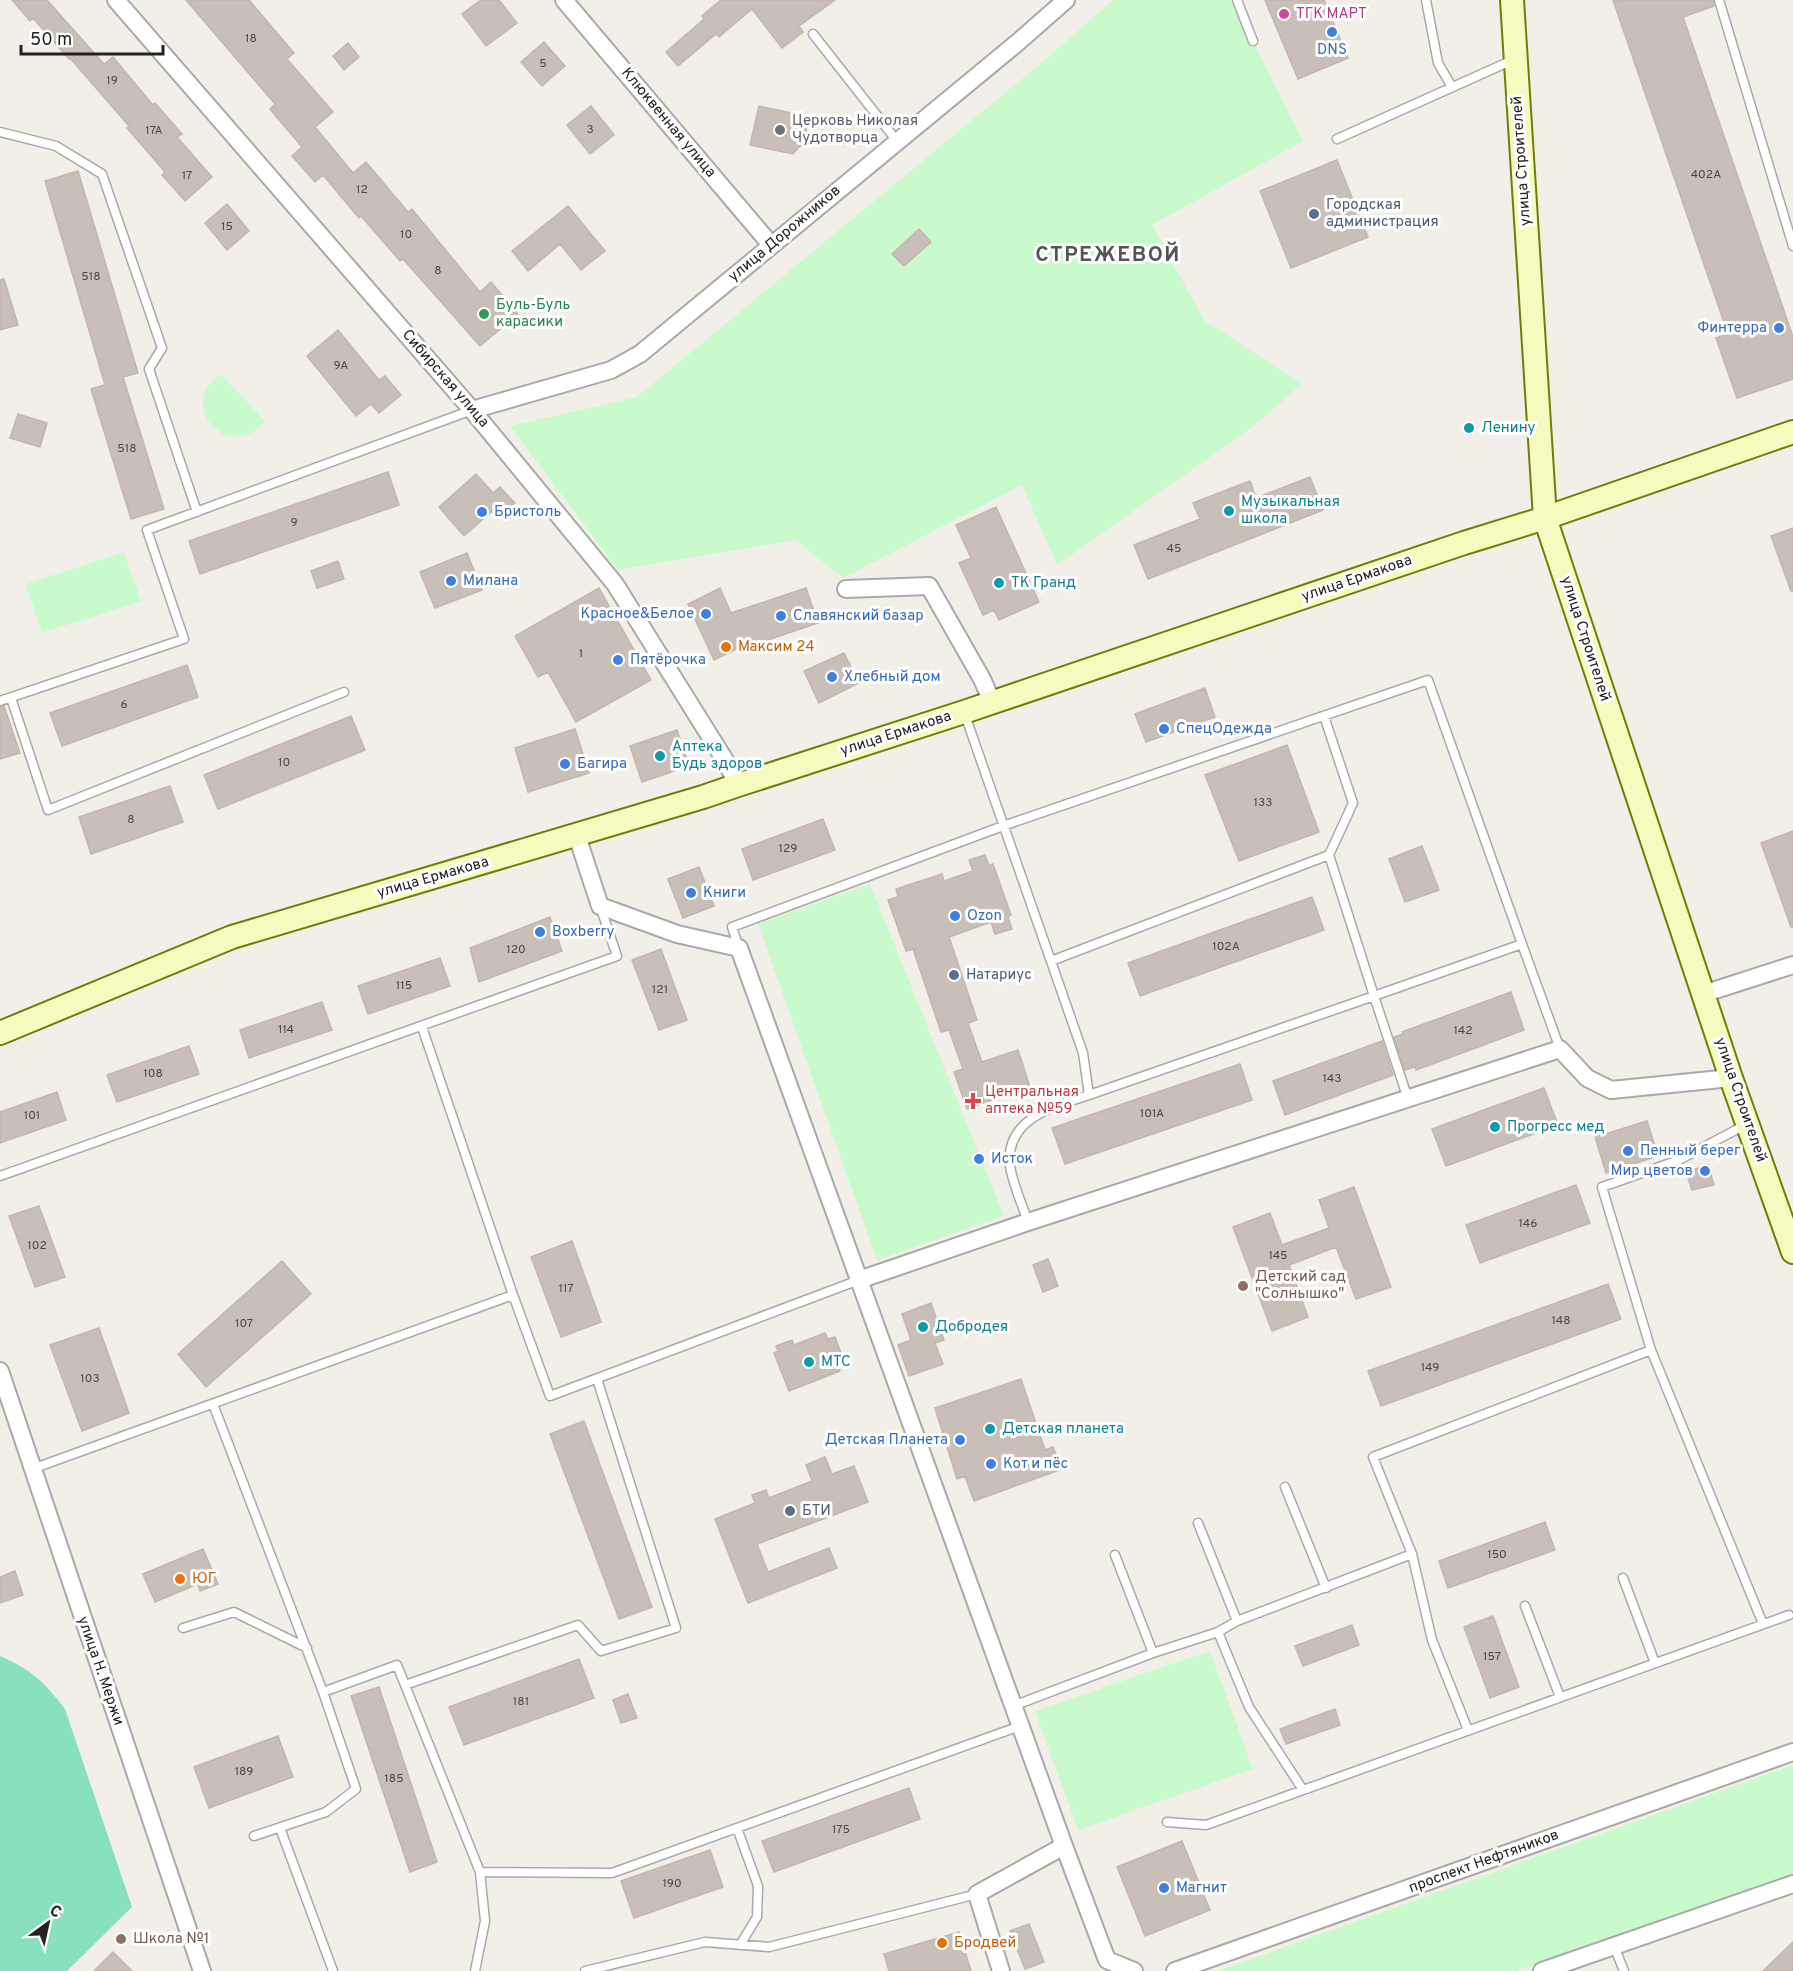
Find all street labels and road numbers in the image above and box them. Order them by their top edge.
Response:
street label: Клюквенная улица [616,64,720,182]
street label: улица Строителей [1508,95,1536,227]
street label: улица Дорожников [725,181,845,287]
street label: Сибирская улица [397,326,493,432]
street label: улица Ермакова [1299,551,1415,607]
street label: улица Строителей [1556,574,1614,704]
street label: улица Ермакова [838,707,954,761]
street label: улица Ермакова [375,853,491,903]
street label: улица Строителей [1710,1035,1770,1165]
street label: улица Н. Мержи [72,1614,128,1728]
street label: проспект Нефтяников [1406,1826,1562,1898]

